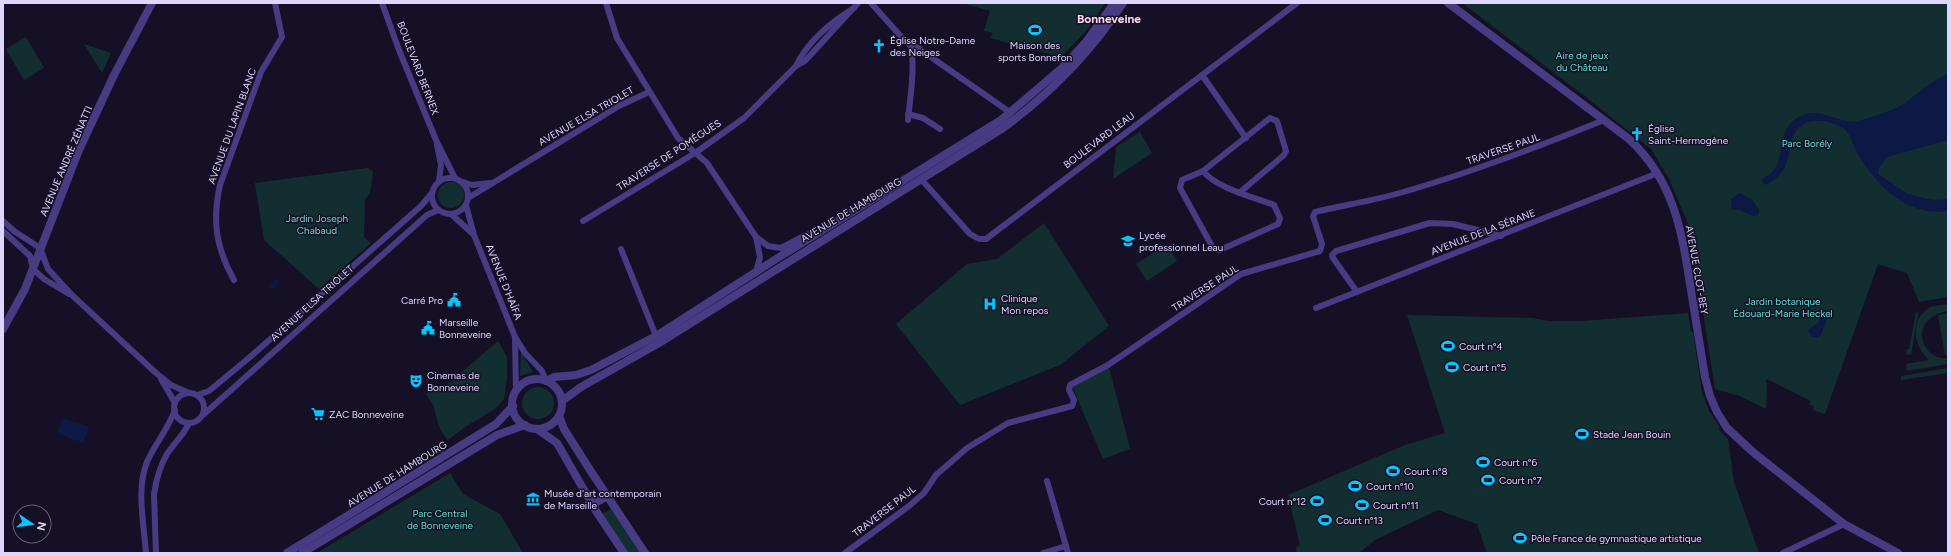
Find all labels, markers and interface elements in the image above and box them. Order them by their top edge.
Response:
district label: Bonneveine [1077,12,1141,26]
street label: BOULEVARD BERNEX [394,19,442,117]
sports icon: Maison des sports Bonnefon [1027,22,1043,38]
place label: Église Notre-Dame des Neiges [890,34,976,59]
church icon: Église Notre-Dame des Neiges [871,38,887,54]
place label: Maison des sports Bonnefon [998,39,1073,64]
park label: Aire de jeux du Château [1556,49,1609,74]
street label: AVENUE DU LAPIN BLANC [205,66,259,186]
street label: AVENUE ELSA TRIOLET [536,83,636,149]
street label: AVENUE ANDRÉ ZÉNATTI [37,104,95,218]
street label: BOULEVARD LEAU [1061,109,1137,171]
street label: TRAVERSE DE POMÈGUES [614,116,724,194]
place label: Église Saint-Hermogène [1648,122,1729,147]
church icon: Église Saint-Hermogène [1629,126,1645,142]
street label: TRAVERSE PAUL [1465,130,1542,168]
park label: Parc Borély [1782,137,1833,150]
street label: AVENUE DE HAMBOURG [798,175,904,245]
street label: AVENUE DE LA SÉRANE [1429,206,1537,258]
park label: Jardin Joseph Chabaud [286,212,349,237]
street label: AVENUE CLOT-BEY [1683,225,1711,315]
place label: Lycée professionnel Leau [1139,229,1223,254]
school or university icon: Lycée professionnel Leau [1120,233,1136,249]
street label: AVENUE D'HAÏFA [483,242,525,322]
street label: TRAVERSE PAUL [1169,261,1241,314]
street label: AVENUE ELSA TRIOLET [268,262,357,344]
public building icon: Carré Pro [446,292,462,308]
place label: Clinique Mon repos [1001,292,1049,317]
place label: Carré Pro [401,294,443,307]
park label: Jardin botanique Édouard-Marie Heckel [1733,295,1833,320]
hospital icon: Clinique Mon repos [982,296,998,312]
place label: Marseille Bonneveine [439,316,492,341]
public building icon: Marseille Bonneveine [420,320,436,336]
sports icon: Court n°4 [1440,338,1456,354]
place label: Court n°4 [1459,340,1503,353]
sports icon: Court n°5 [1444,359,1460,375]
place label: Court n°5 [1463,361,1506,374]
place label: Cinemas de Bonneveine [427,369,480,394]
theatre icon: Cinemas de Bonneveine [408,373,424,389]
supermarket icon: ZAC Bonneveine [310,406,326,422]
place label: ZAC Bonneveine [329,408,404,421]
sports icon: Stade Jean Bouin [1574,426,1590,442]
place label: Stade Jean Bouin [1593,428,1671,441]
street label: AVENUE DE HAMBOURG [345,438,450,510]
sports icon: Court n°6 [1475,454,1491,470]
place label: Court n°6 [1494,456,1537,469]
sports icon: Court n°8 [1385,463,1401,479]
place label: Court n°8 [1404,465,1448,478]
sports icon: Court n°7 [1480,472,1496,488]
place label: Court n°7 [1499,474,1542,487]
sports icon: Court n°10 [1347,478,1363,494]
place label: Court n°10 [1366,480,1414,493]
street label: TRAVERSE PAUL [850,482,919,540]
place label: Musée d'art contemporain de Marseille [544,487,662,512]
museum icon: Musée d'art contemporain de Marseille [525,491,541,507]
sports icon: Court n°12 [1309,493,1325,509]
place label: Court n°12 [1259,495,1306,508]
sports icon: Court n°11 [1354,497,1370,513]
place label: Court n°11 [1373,499,1419,512]
north arrow [12,504,52,544]
park label: Parc Central de Bonneveine [407,507,474,532]
sports icon: Court n°13 [1317,512,1333,528]
place label: Court n°13 [1336,514,1383,527]
text: N [34,521,49,532]
sports icon: Pôle France de gymnastique artistique [1512,530,1528,546]
place label: Pôle France de gymnastique artistique [1531,532,1702,545]

